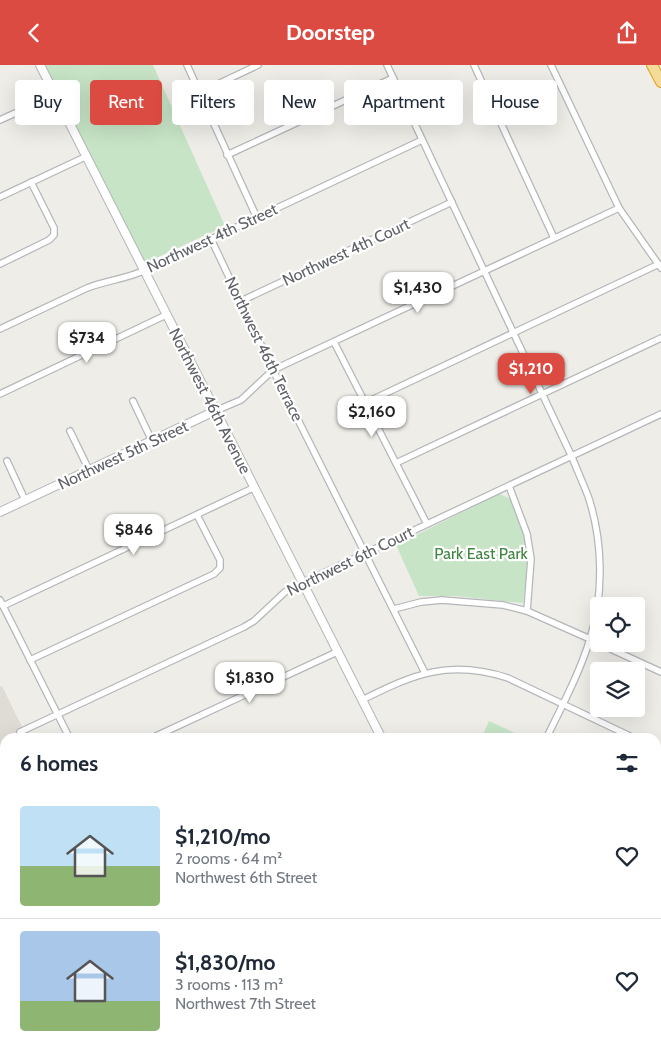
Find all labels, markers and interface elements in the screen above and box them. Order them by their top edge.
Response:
icon: back [20,19,48,47]
text: Doorstep [286,19,375,46]
icon: share [613,19,641,47]
chip: Buy [15,80,80,125]
chip: Rent [90,80,162,125]
chip: Filters [172,80,254,125]
chip: New [264,80,334,125]
chip: Apartment [344,80,463,125]
chip: House [473,80,557,125]
street label: Northwest 4th Street [144,199,281,277]
street label: Northwest 4th Court [279,214,413,290]
pin: $1,430 [377,271,459,314]
street label: Northwest 46th Terrace [221,274,307,424]
text: $1,430 [394,278,442,297]
pin: $734 [57,321,117,364]
street label: Northwest 46th Avenue [165,325,255,477]
text: $734 [69,328,105,347]
pin: $1,210 [490,353,572,395]
text: $1,210 [509,359,553,378]
pin: $2,160 [331,395,413,438]
text: $2,160 [348,402,396,421]
street label: Northwest 5th Street [55,416,192,494]
pin: $846 [104,513,164,556]
text: $846 [115,520,153,539]
street label: Northwest 6th Court [284,522,417,600]
park label: Park East Park [434,544,529,563]
map controls [590,597,645,717]
button: locate [590,597,645,652]
pin: $1,830 [209,661,291,704]
button: layers [590,662,645,717]
text: $1,830 [226,668,274,687]
icon: filters [613,749,641,777]
text: 6 homes [20,751,98,776]
text: $1,210/mo [175,824,270,849]
icon: home [60,826,120,886]
icon: heart [613,842,641,870]
text: 2 rooms · 64 m² [175,849,282,868]
text: Northwest 6th Street [175,868,317,887]
text: $1,830/mo [175,950,276,975]
icon: home [60,951,120,1011]
icon: heart [613,967,641,995]
text: 3 rooms · 113 m² [175,975,283,994]
text: Northwest 7th Street [175,994,316,1013]

